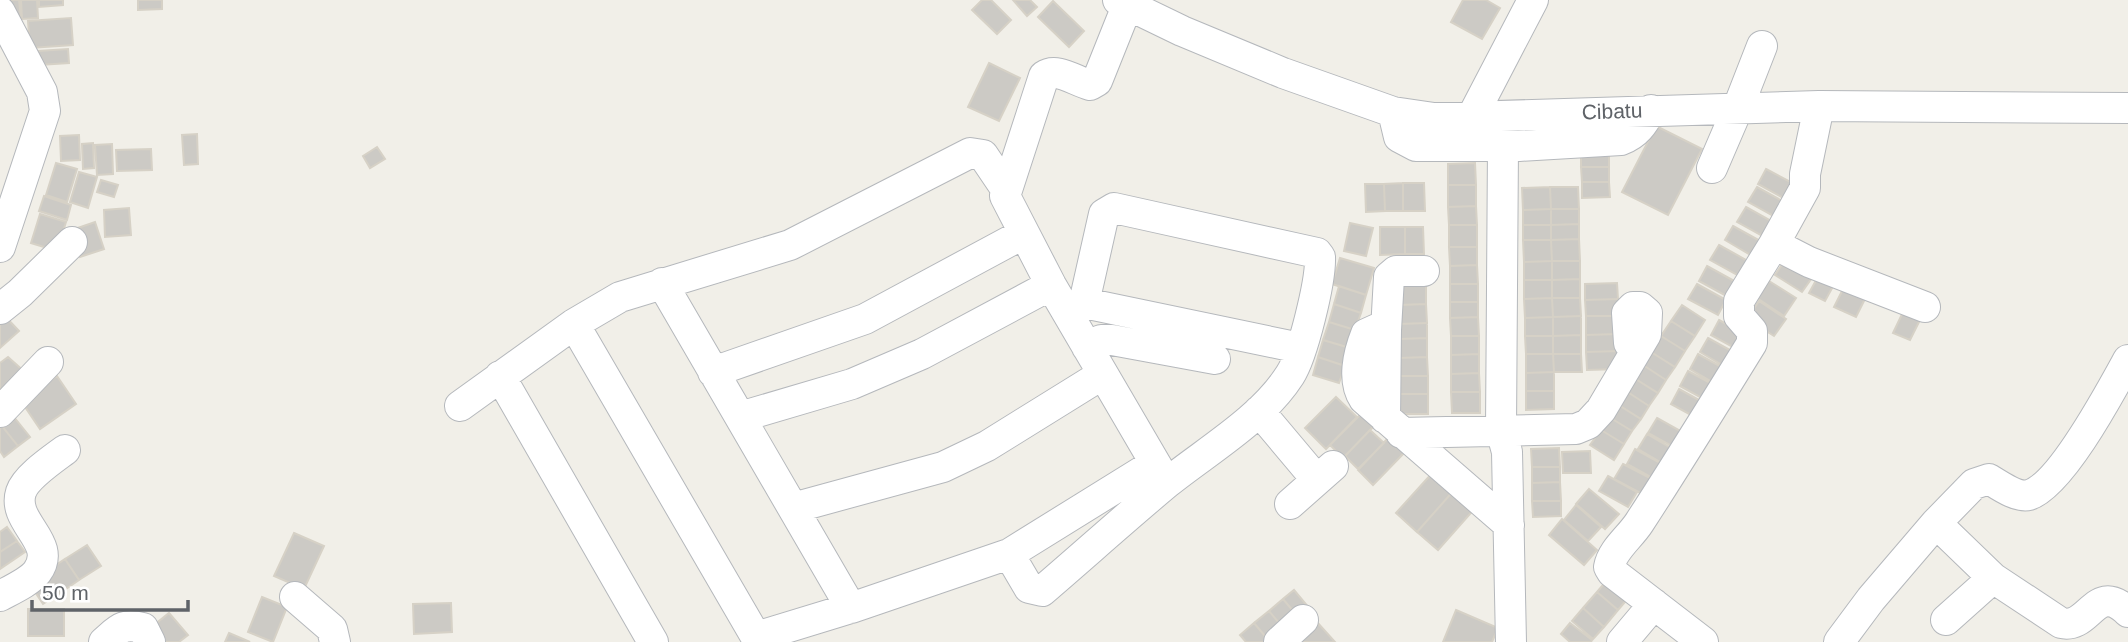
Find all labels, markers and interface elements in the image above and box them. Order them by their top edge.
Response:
street label: Cibatu [1581,98,1643,124]
scale bar [32,568,187,612]
text: 50 m [42,581,89,604]

